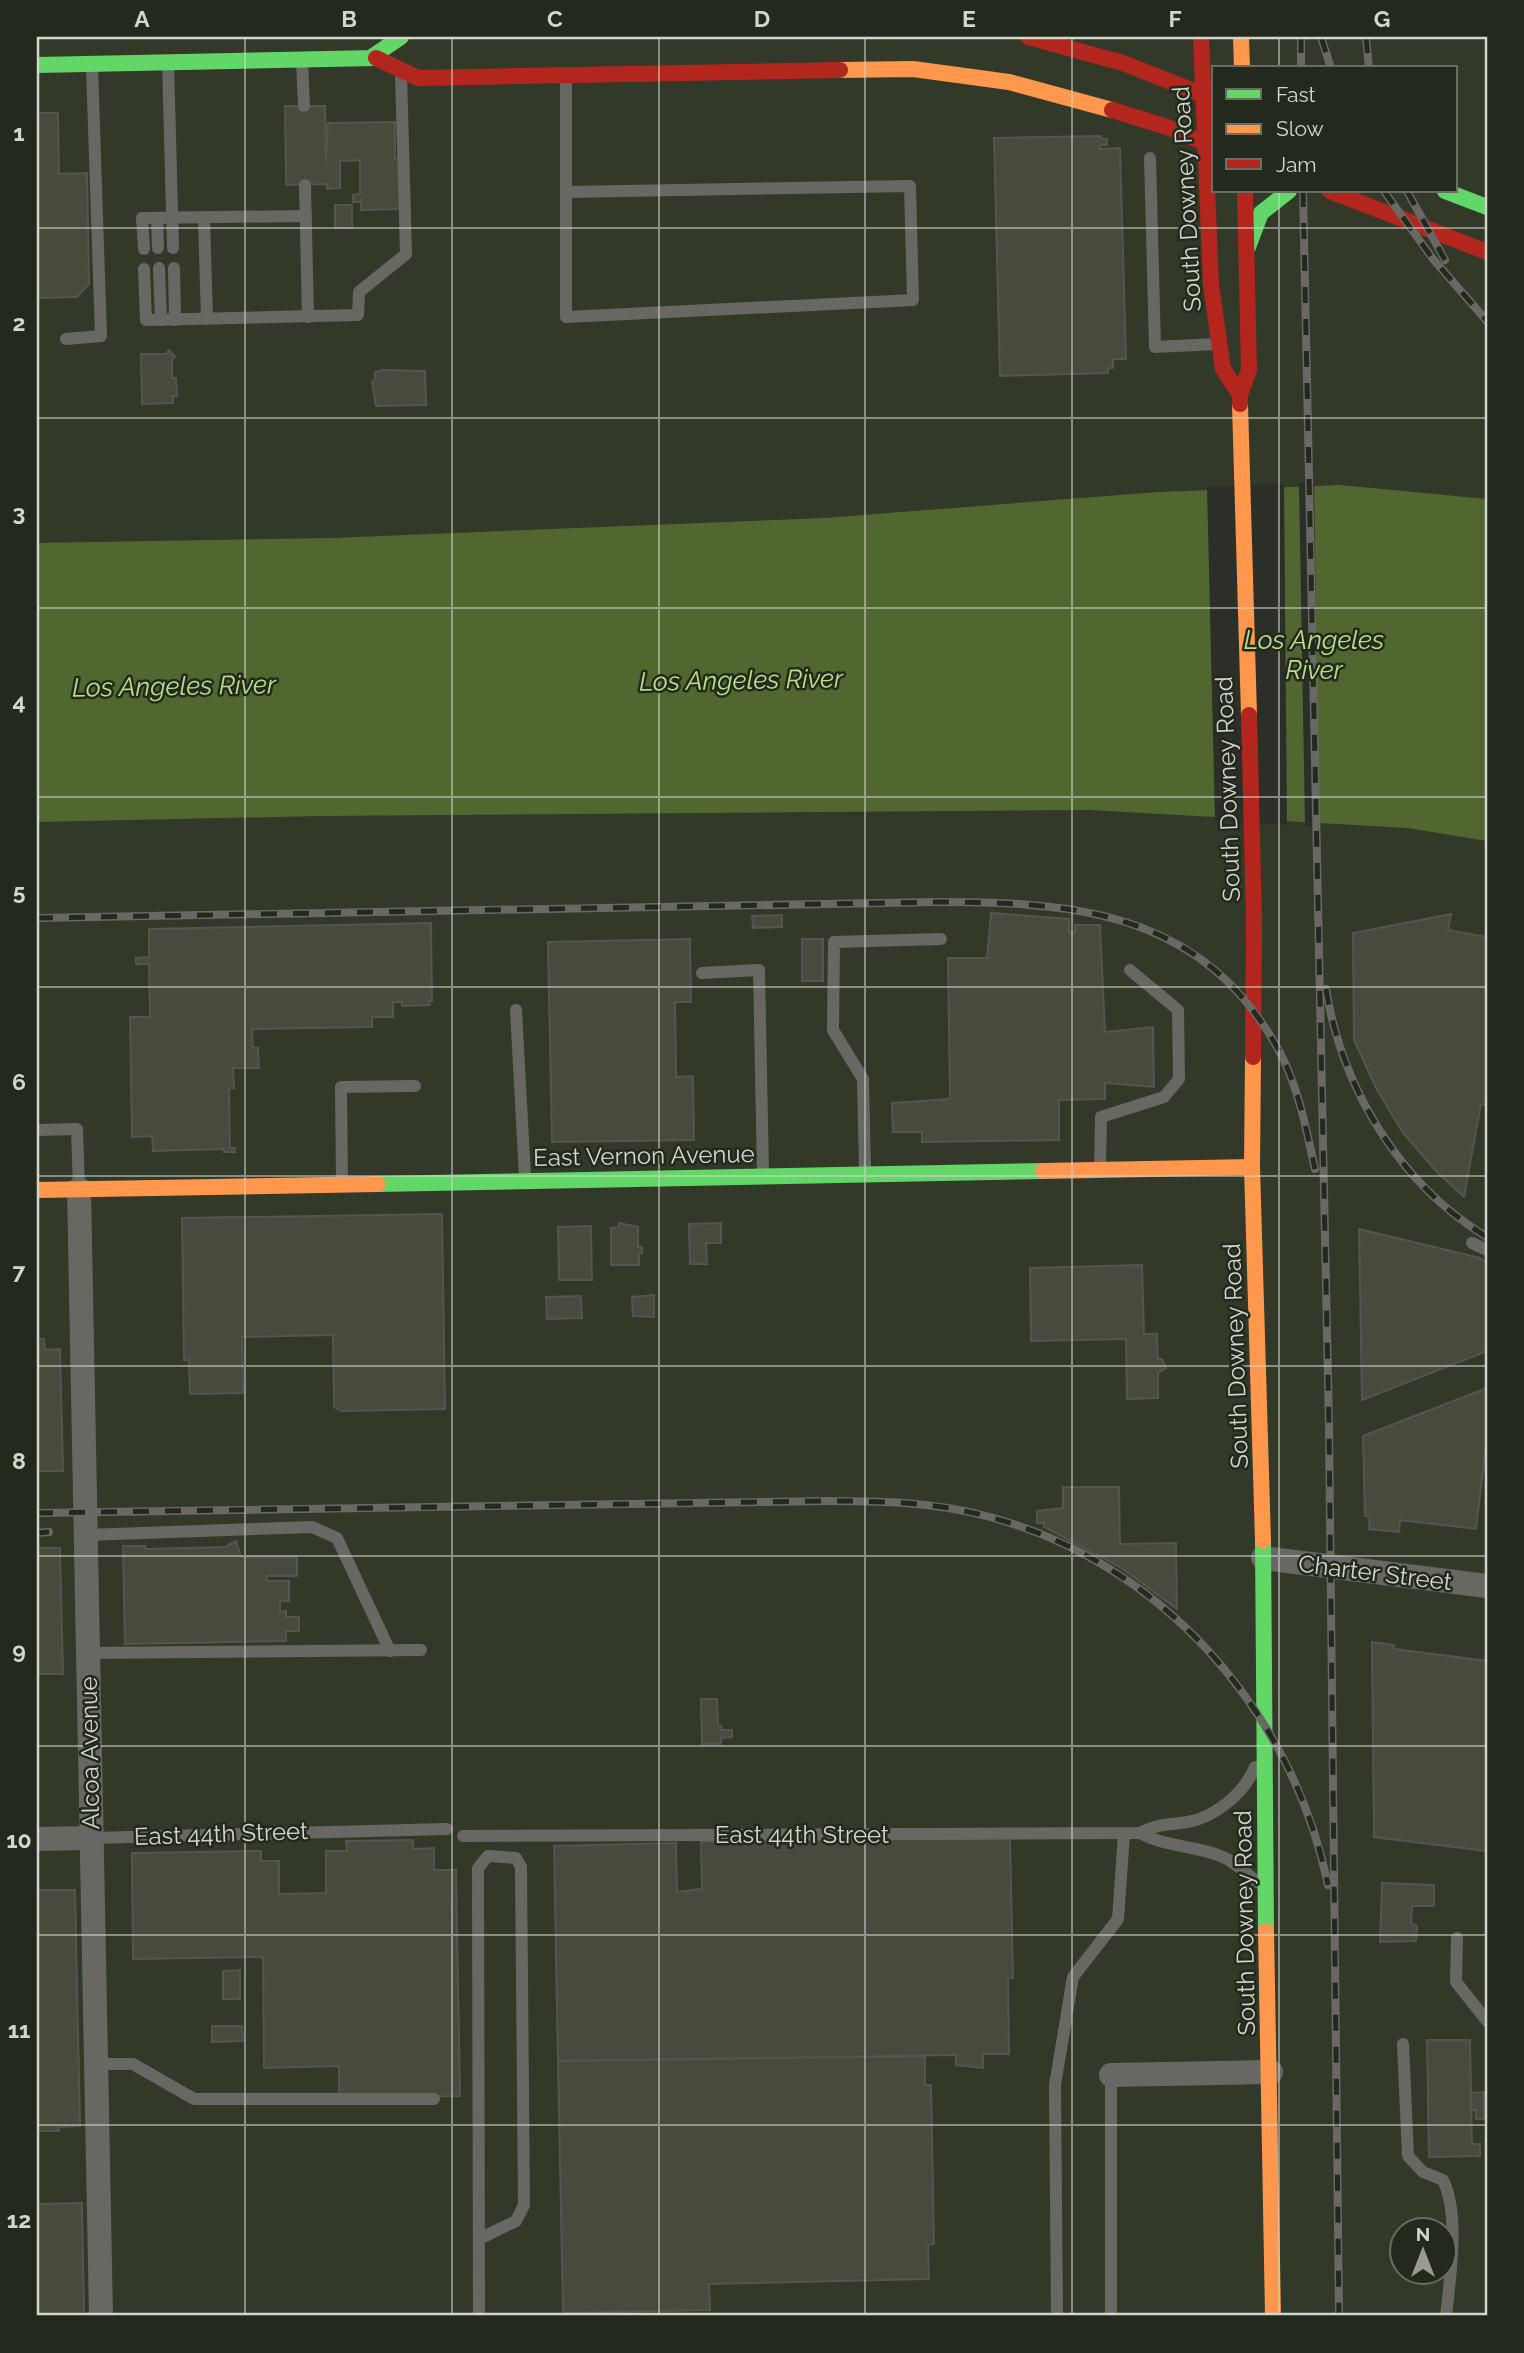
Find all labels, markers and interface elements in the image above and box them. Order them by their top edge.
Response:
text: A [134,5,150,32]
text: B [341,5,357,32]
text: C [547,5,563,32]
text: D [754,5,770,32]
text: E [962,5,976,32]
text: F [1168,5,1182,32]
text: G [1374,5,1390,32]
legend [1212,66,1458,192]
text: Fast [1276,82,1316,107]
street label: South Downey Road [1166,86,1207,312]
text: Slow [1276,116,1324,141]
text: 1 [13,119,25,146]
text: Jam [1276,152,1317,177]
text: 2 [13,309,25,336]
text: 3 [13,499,25,526]
water label: Los Angeles River [1244,625,1384,685]
water label: Los Angeles River [639,663,844,697]
water label: Los Angeles River [72,669,277,703]
street label: South Downey Road [1209,676,1246,902]
text: 4 [12,688,26,715]
text: 5 [13,878,26,905]
text: 6 [12,1068,26,1095]
street label: East Vernon Avenue [533,1139,755,1172]
street label: South Downey Road [1217,1243,1254,1469]
text: 7 [13,1257,26,1284]
text: 8 [12,1447,26,1474]
street label: Charter Street [1297,1549,1453,1596]
text: 9 [12,1637,26,1664]
street label: Alcoa Avenue [74,1676,105,1830]
street label: South Downey Road [1228,1810,1261,2036]
street label: East 44th Street [133,1816,309,1851]
street label: East 44th Street [715,1820,889,1849]
text: 10 [6,1826,32,1853]
text: 11 [8,2016,30,2043]
text: 12 [7,2206,31,2233]
north arrow [1388,2216,1458,2286]
text: N [1416,2223,1430,2245]

